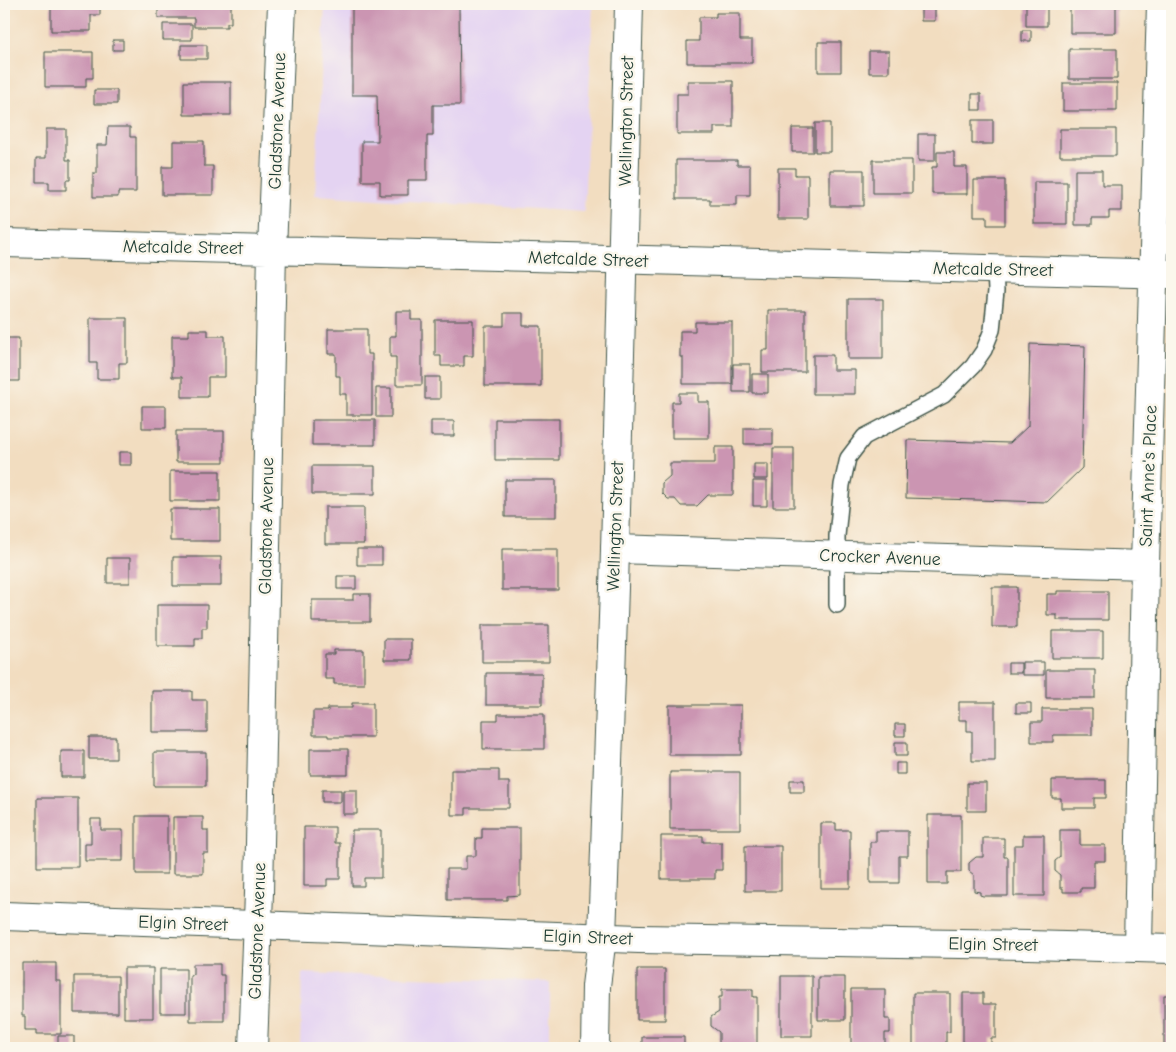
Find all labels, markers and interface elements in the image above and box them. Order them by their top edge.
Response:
street label: Gladstone Avenue [265,52,290,190]
street label: Wellington Street [615,55,638,186]
street label: Metcalde Street [123,236,244,259]
street label: Metcalde Street [528,247,649,272]
street label: Metcalde Street [933,258,1054,281]
street label: Saint Anne's Place [1136,405,1161,547]
street label: Gladstone Avenue [255,457,278,595]
street label: Wellington Street [603,460,628,591]
street label: Crocker Avenue [819,545,941,570]
street label: Gladstone Avenue [245,862,270,1000]
street label: Elgin Street [138,911,229,936]
street label: Elgin Street [543,925,634,950]
street label: Elgin Street [948,933,1039,956]

